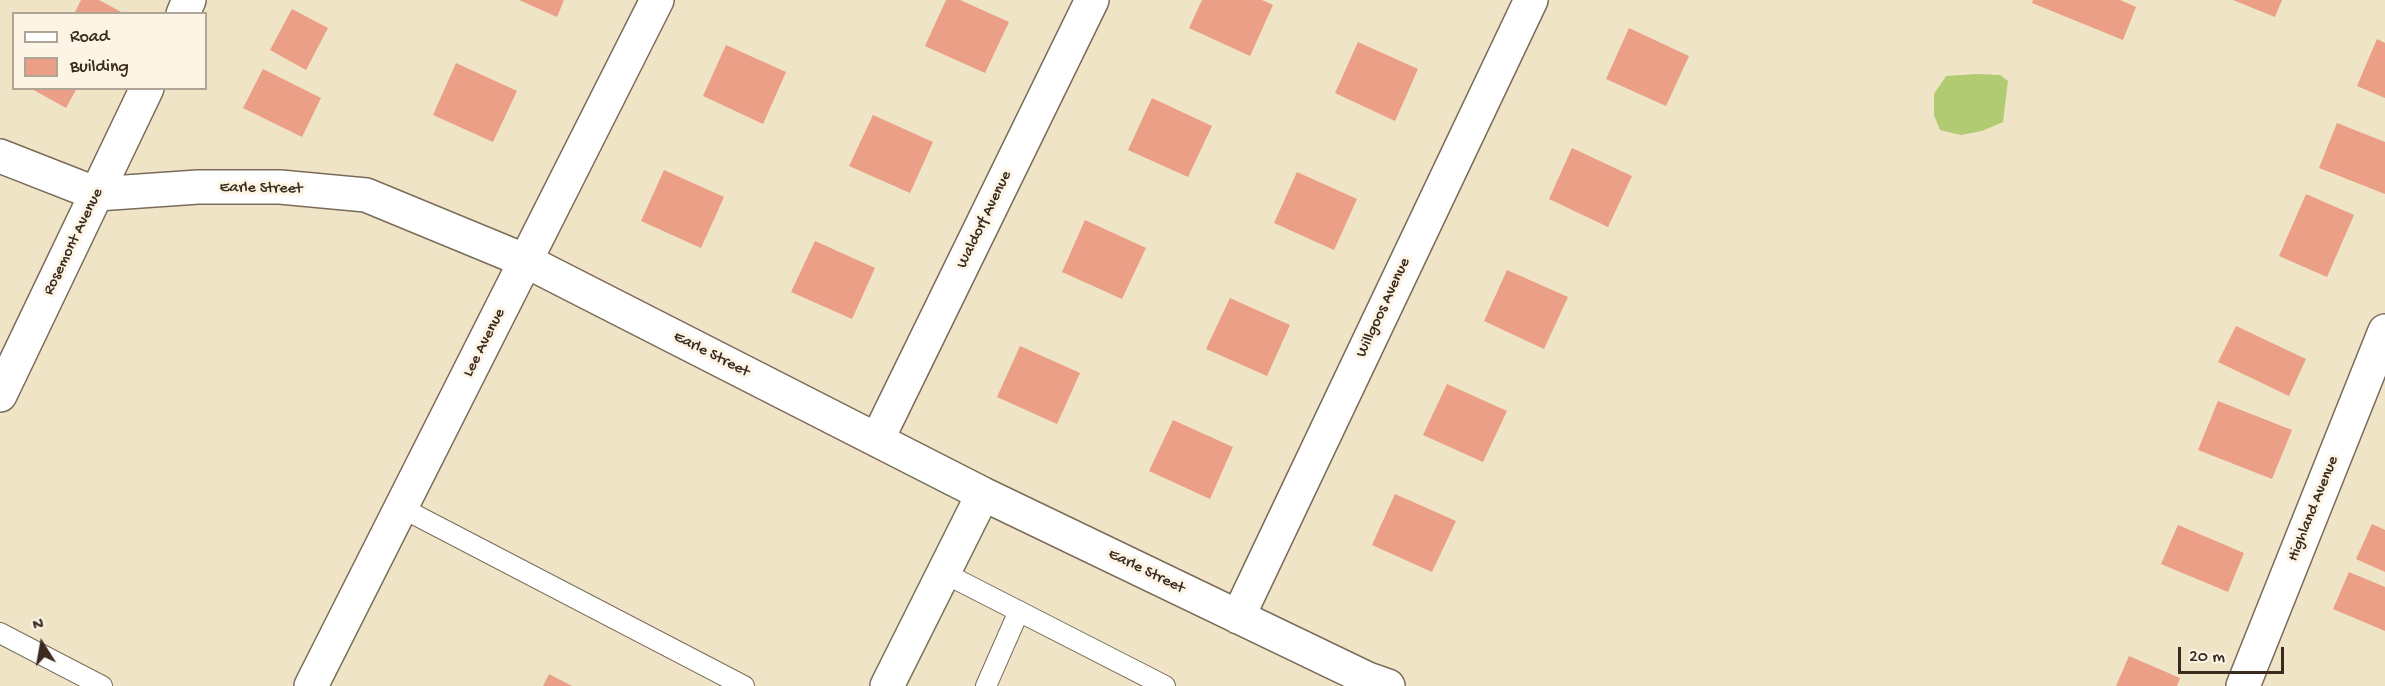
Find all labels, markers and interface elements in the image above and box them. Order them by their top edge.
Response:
legend [12,12,207,90]
text: Road [70,27,109,48]
text: Building [70,57,129,78]
street label: Waldorf Avenue [953,168,1017,272]
street label: Earle Street [219,179,303,199]
street label: Rosemont Avenue [40,185,108,299]
street label: Willgoos Avenue [1353,255,1415,361]
street label: Lee Avenue [460,306,510,380]
street label: Earle Street [670,328,752,382]
street label: Highland Avenue [2284,454,2344,564]
street label: Earle Street [1105,545,1187,599]
north arrow [12,614,72,674]
text: N [32,616,45,636]
scale bar [2181,635,2288,673]
text: 20 m [2189,647,2225,668]

